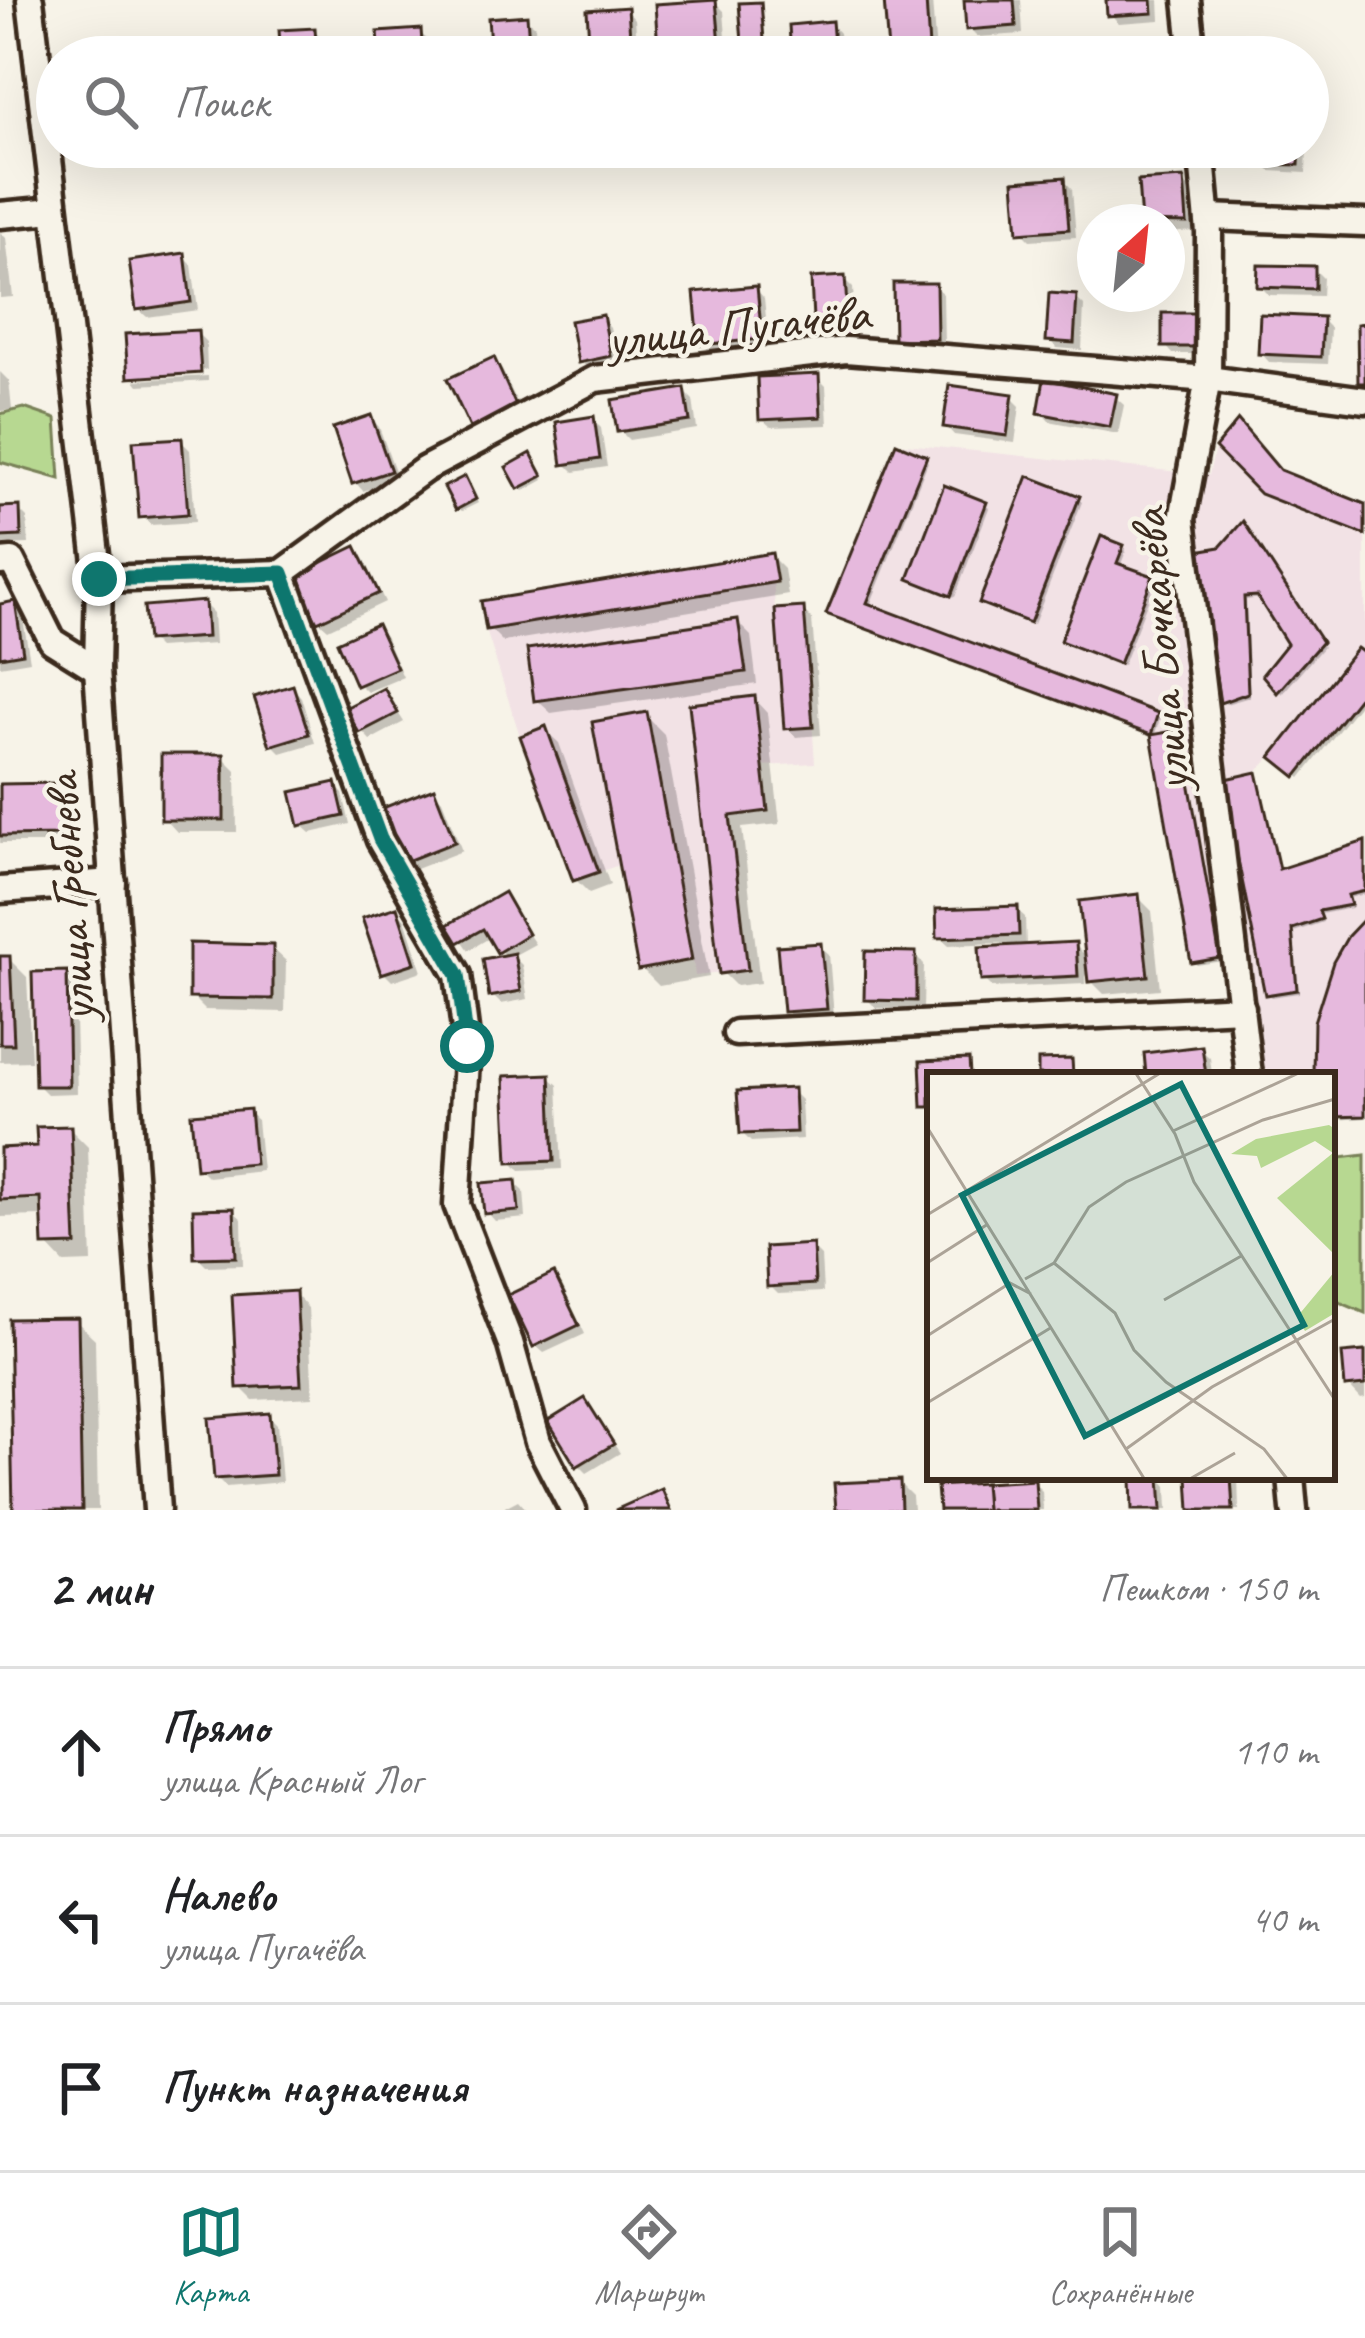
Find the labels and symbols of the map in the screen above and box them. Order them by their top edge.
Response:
north arrow [1077,204,1185,312]
street label: улица Пугачёва [601,280,876,372]
street label: улица Бочкарёва [1115,502,1204,797]
route end [72,552,126,606]
street label: улица Гребнева [28,768,110,1027]
route start [440,1019,494,1073]
inset map [927,1072,1335,1480]

